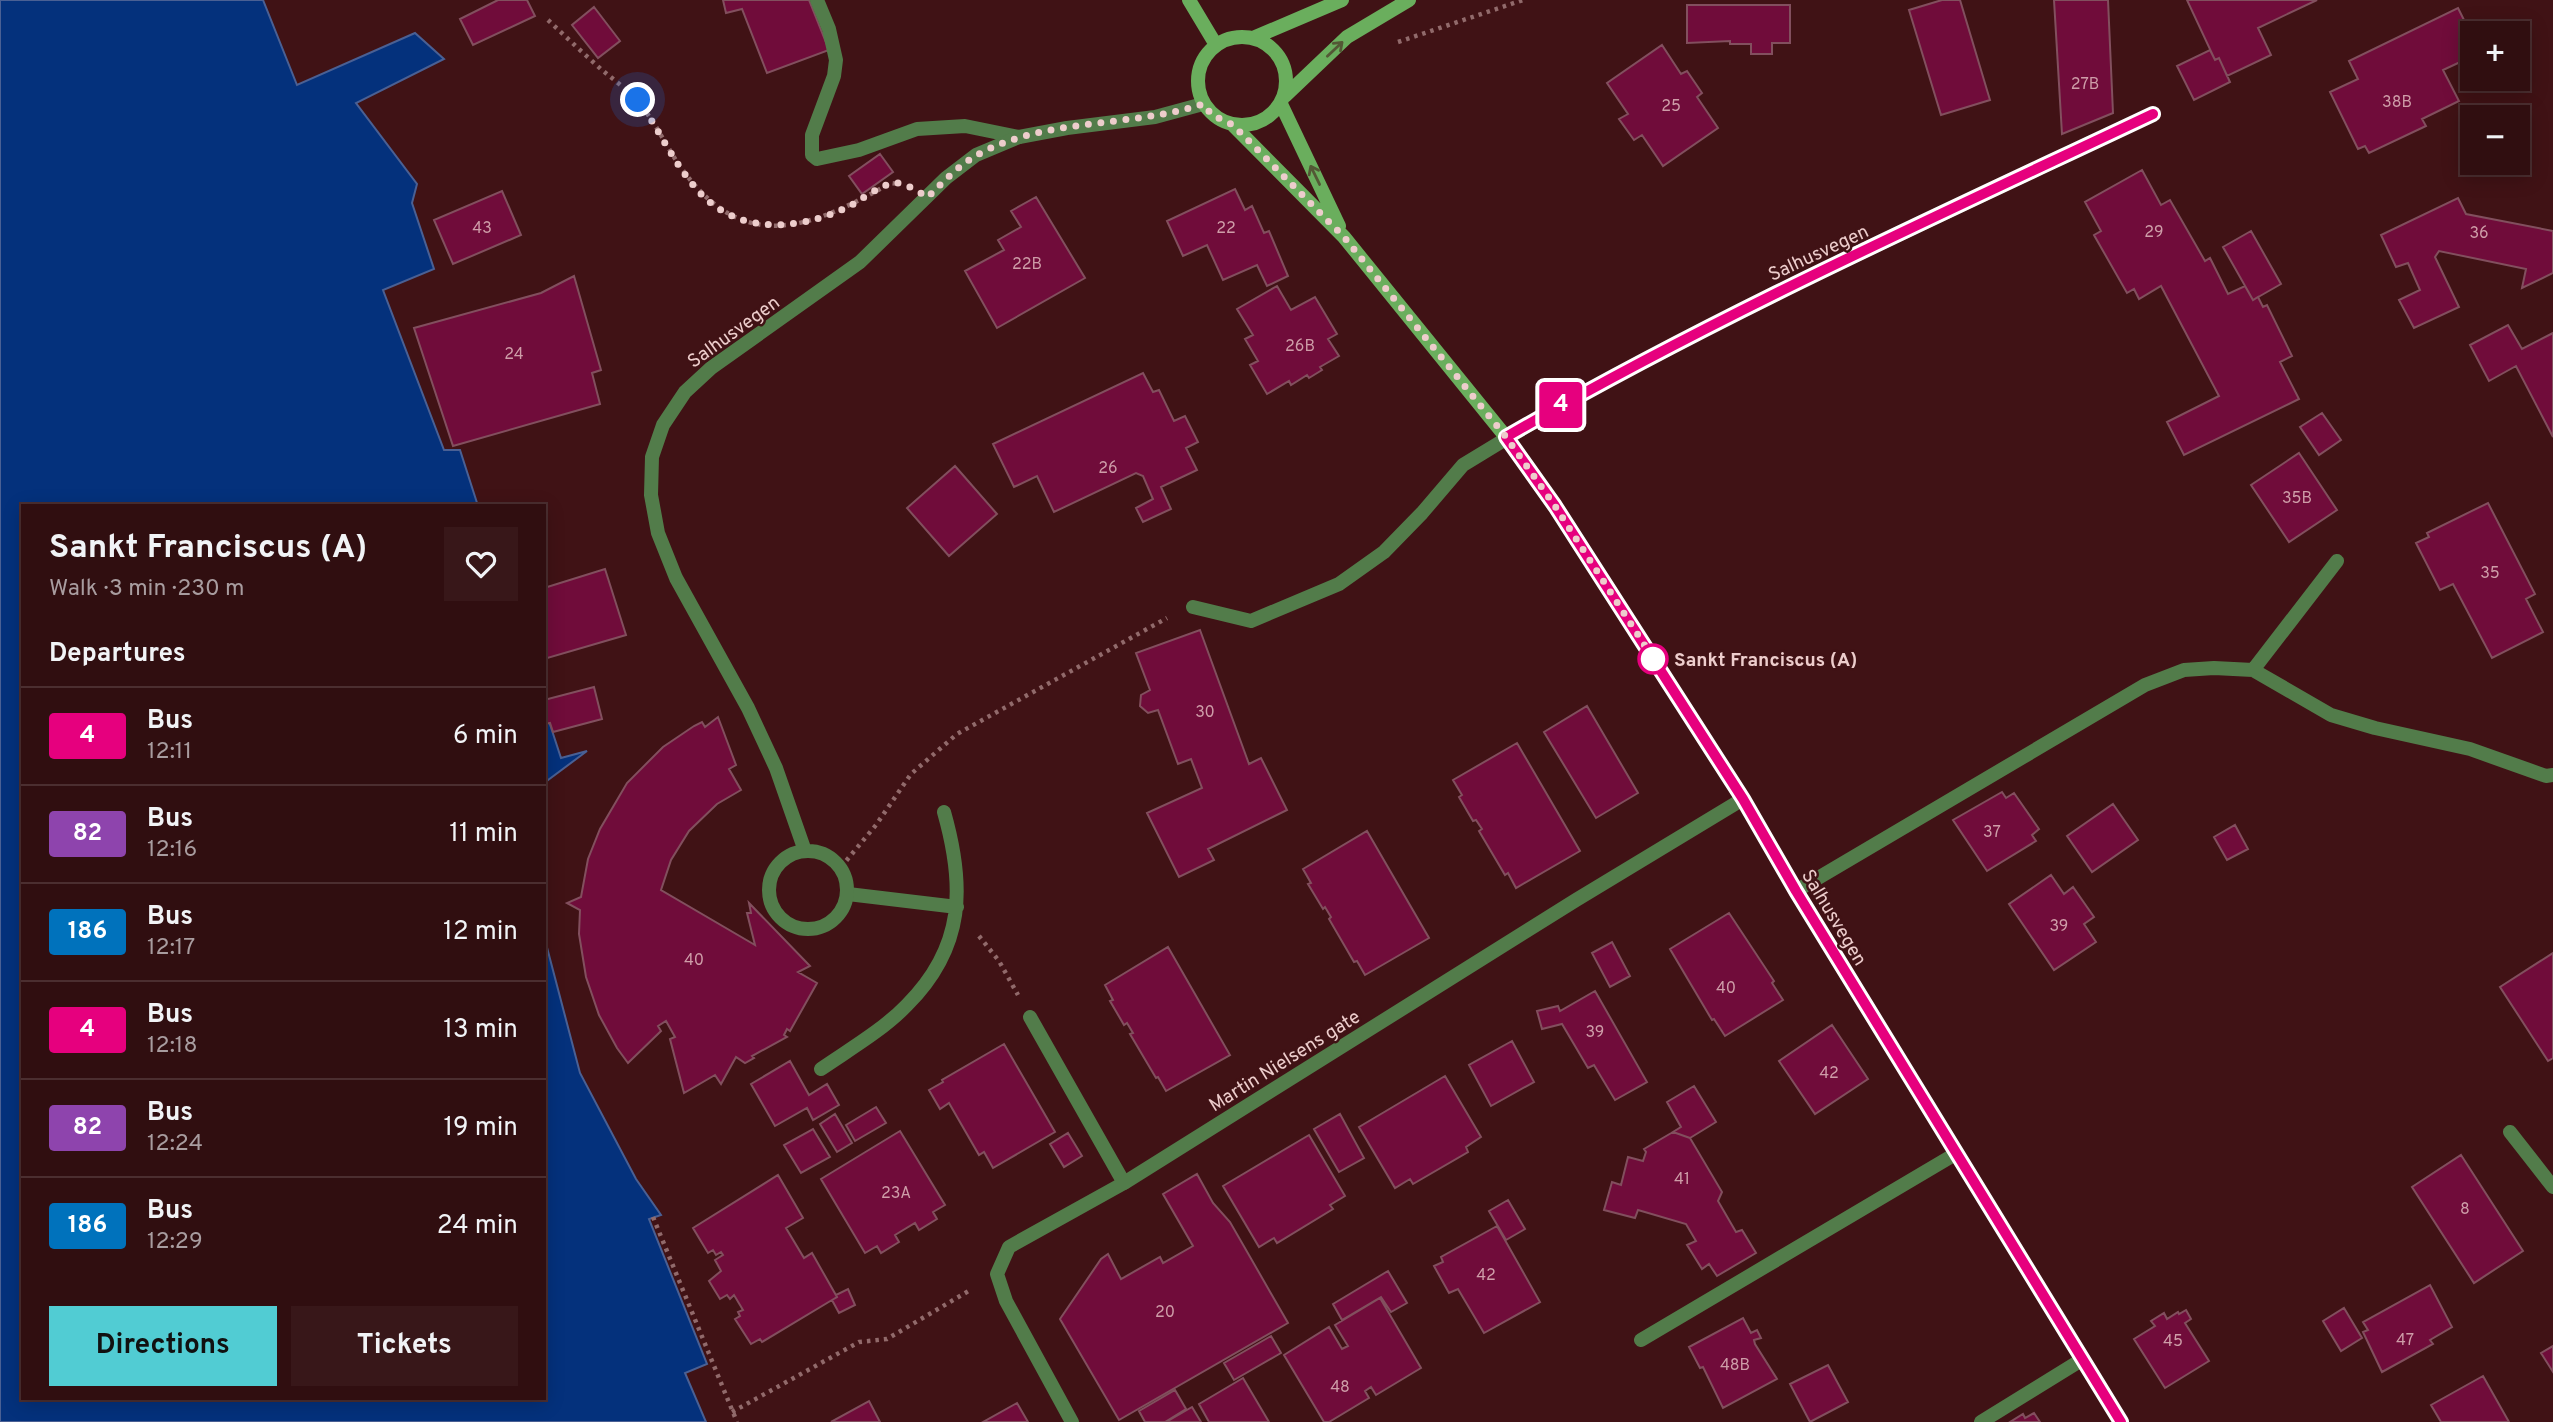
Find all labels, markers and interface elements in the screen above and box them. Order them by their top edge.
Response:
map controls [2460,21,2530,175]
button: + [2460,21,2530,91]
one-way arrow [1326,41,1344,57]
house number: 27B [2071,75,2099,95]
your location [620,82,655,117]
house number: 38B [2382,93,2412,113]
house number: 25 [1661,97,1681,117]
button: − [2460,105,2530,175]
one-way arrow [1307,165,1321,186]
house number: 43 [472,219,492,239]
house number: 22 [1216,219,1236,239]
street label: Salhusvegen [1765,220,1873,288]
house number: 29 [2144,223,2164,243]
house number: 36 [2469,224,2489,244]
house number: 22B [1012,255,1042,275]
street label: Salhusvegen [683,291,785,374]
house number: 26B [1285,337,1315,357]
house number: 24 [504,345,524,365]
line badge: 4 [1538,382,1584,428]
text: 4 [1553,390,1569,420]
house number: 26 [1098,459,1118,479]
house number: 35B [2282,489,2312,509]
button: heart [444,527,518,601]
text: Sankt Franciscus (A) [49,528,367,570]
house number: 35 [2480,564,2500,584]
text: Walk · 3 min · 230 m [49,575,245,604]
text: Departures [49,638,186,671]
marker: Sankt Franciscus (A) [1638,644,1668,674]
place label: Sankt Franciscus (A) [1674,649,1857,673]
house number: 30 [1195,703,1215,723]
text: Bus [147,705,193,738]
text: 6 min [453,720,518,753]
text: 4 [80,721,95,751]
text: 12:11 [147,738,192,767]
text: Bus [147,803,193,836]
text: 11 min [449,818,518,851]
text: 82 [73,819,102,849]
house number: 37 [1983,823,2001,843]
text: 12:16 [147,836,197,865]
street label: Salhusvegen [1795,865,1871,971]
text: Bus [147,901,193,934]
text: 12 min [443,916,518,949]
text: 186 [68,917,107,947]
house number: 39 [2050,917,2068,937]
text: 12:17 [147,934,195,963]
house number: 40 [684,951,704,971]
house number: 40 [1716,979,1736,999]
text: Bus [147,999,193,1032]
street label: Martin Nielsens gate [1205,1005,1365,1118]
text: 13 min [443,1014,518,1047]
text: 4 [80,1015,95,1045]
house number: 39 [1586,1023,1604,1043]
text: 12:18 [147,1032,197,1061]
house number: 42 [1819,1064,1839,1084]
text: Bus [147,1097,193,1130]
text: 19 min [443,1112,518,1145]
text: 82 [73,1113,102,1143]
text: 12:24 [147,1130,203,1159]
house number: 41 [1674,1170,1690,1190]
house number: 23A [881,1184,911,1204]
text: Bus [147,1195,193,1228]
house number: 8 [2460,1200,2470,1220]
text: 24 min [437,1210,518,1243]
text: 186 [68,1211,107,1241]
text: 12:29 [147,1228,203,1257]
house number: 42 [1476,1266,1496,1286]
house number: 20 [1155,1303,1175,1323]
button: Directions [49,1306,277,1386]
button: Tickets [291,1306,518,1386]
house number: 47 [2396,1331,2414,1351]
house number: 45 [2163,1332,2183,1352]
house number: 48B [1720,1356,1750,1376]
house number: 48 [1330,1378,1350,1398]

